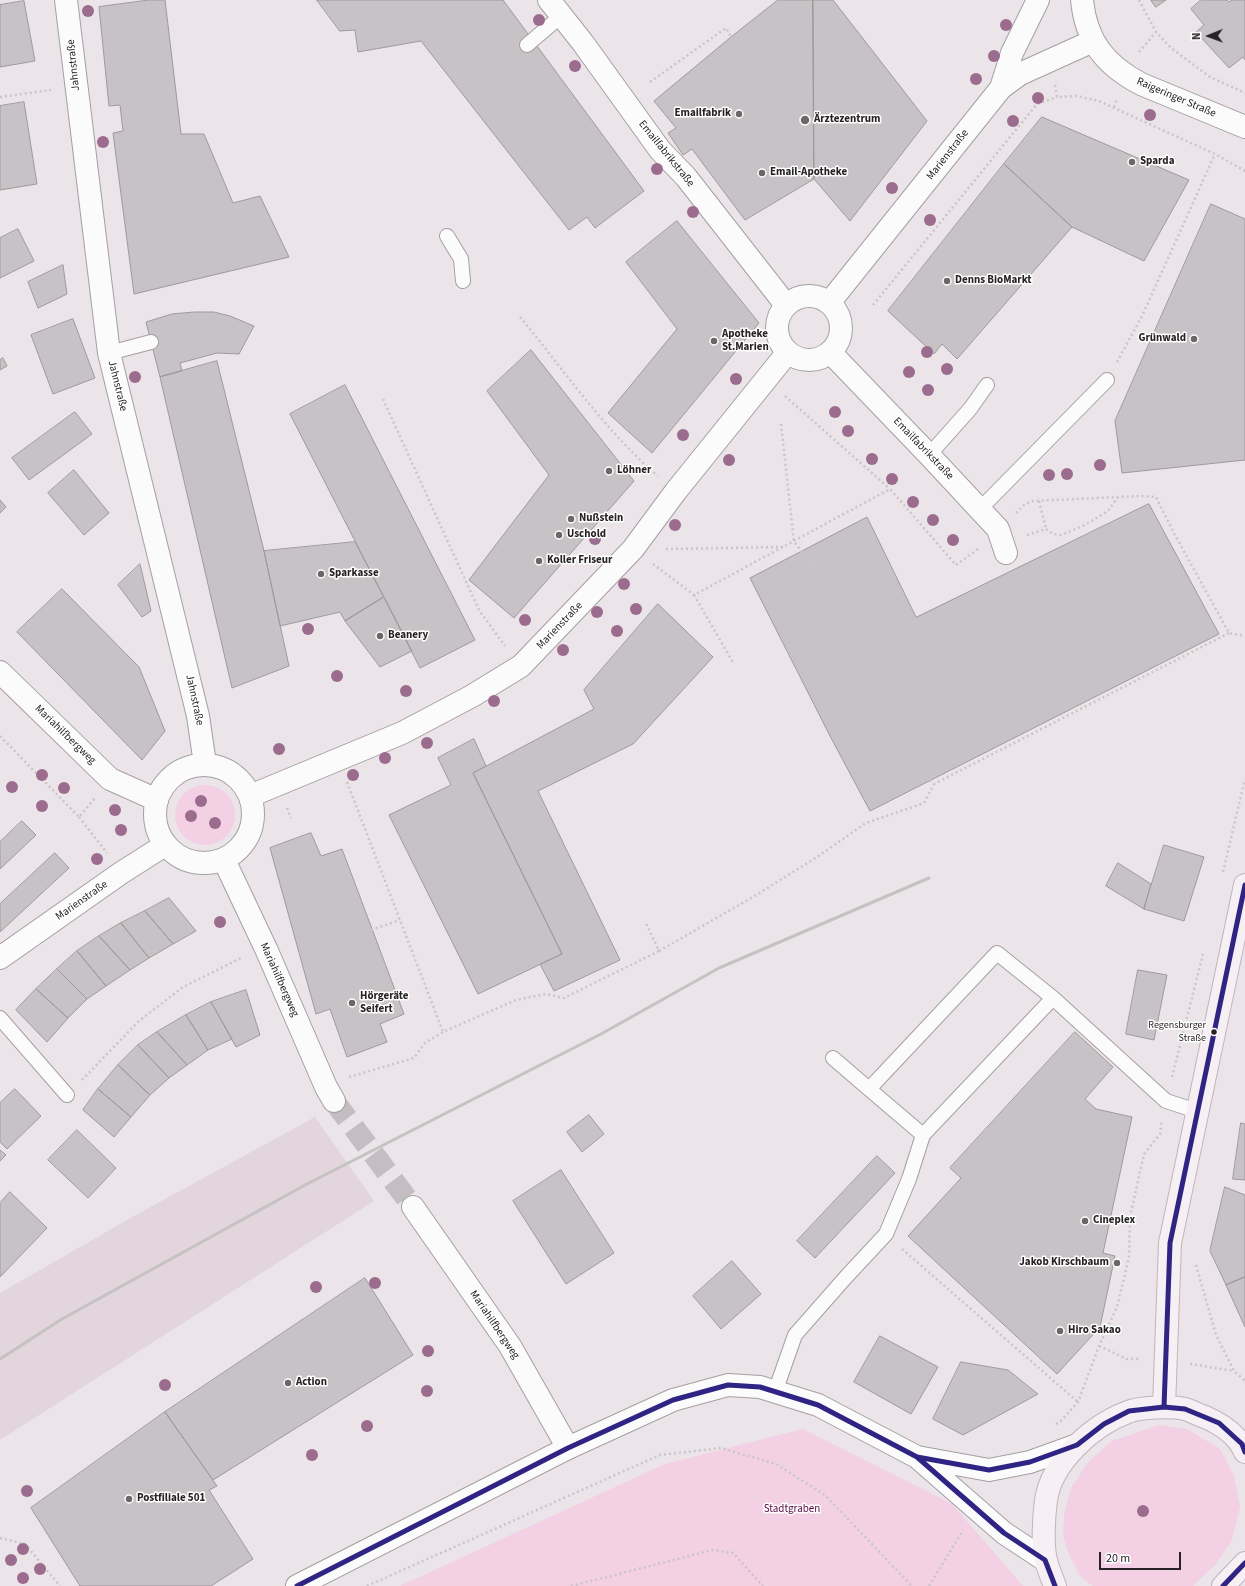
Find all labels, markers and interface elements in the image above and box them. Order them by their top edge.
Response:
north arrow [1189,16,1229,56]
text: N [1189,32,1204,40]
street label: Jahnstraße [65,39,83,91]
street label: Raigeringer Straße [1134,75,1218,121]
place label: Emailfabrik [674,107,731,121]
marker: Emailfabrik [734,109,744,119]
place label: Ärztezentrum [814,113,880,127]
marker: Ärztezentrum [799,114,811,126]
street label: Emailfabrikstraße [635,118,697,190]
street label: Marienstraße [924,127,972,183]
place label: Sparda [1140,155,1174,169]
marker: Sparda [1127,157,1137,167]
place label: Email-Apotheke [770,166,847,180]
marker: Email-Apotheke [757,168,767,178]
place label: Denns BioMarkt [955,274,1032,288]
marker: Denns BioMarkt [942,276,952,286]
place label: Apotheke St.Marien [722,328,769,354]
place label: Grünwald [1138,332,1186,346]
marker: Grünwald [1189,334,1199,344]
marker: Apotheke St.Marien [709,336,719,346]
street label: Jahnstraße [104,359,130,413]
street label: Emailfabrikstraße [890,415,956,483]
place label: Löhner [617,464,651,478]
marker: Löhner [604,466,614,476]
place label: Nußstein [579,512,623,526]
marker: Nußstein [566,514,576,524]
place label: Uschold [567,528,606,542]
marker: Uschold [554,530,564,540]
place label: Koller Friseur [547,554,612,568]
marker: Koller Friseur [534,556,544,566]
place label: Sparkasse [329,567,379,581]
marker: Sparkasse [316,569,326,579]
street label: Marienstraße [534,600,586,652]
place label: Beanery [388,629,428,643]
marker: Beanery [375,631,385,641]
street label: Jahnstraße [182,673,206,727]
street label: Mariahilfbergweg [32,703,98,767]
street label: Marienstraße [53,878,111,924]
street label: Mariahilfbergweg [257,941,301,1019]
place label: Hörgeräte Seifert [360,990,409,1016]
marker: Hörgeräte Seifert [347,998,357,1008]
place label: Regensburger Straße [1148,1020,1206,1044]
marker: Regensburger Straße [1209,1027,1219,1037]
place label: Cineplex [1093,1214,1135,1228]
marker: Cineplex [1080,1216,1090,1226]
place label: Jakob Kirschbaum [1019,1256,1109,1270]
marker: Jakob Kirschbaum [1112,1258,1122,1268]
street label: Mariahilfbergweg [466,1288,522,1362]
place label: Hiro Sakao [1068,1324,1121,1338]
marker: Hiro Sakao [1055,1326,1065,1336]
place label: Action [296,1376,327,1390]
marker: Action [283,1378,293,1388]
place label: Postfiliale 501 [137,1492,205,1506]
marker: Postfiliale 501 [124,1494,134,1504]
park label: Stadtgraben [764,1503,820,1517]
scale bar [1101,1544,1183,1570]
text: 20 m [1106,1550,1130,1567]

